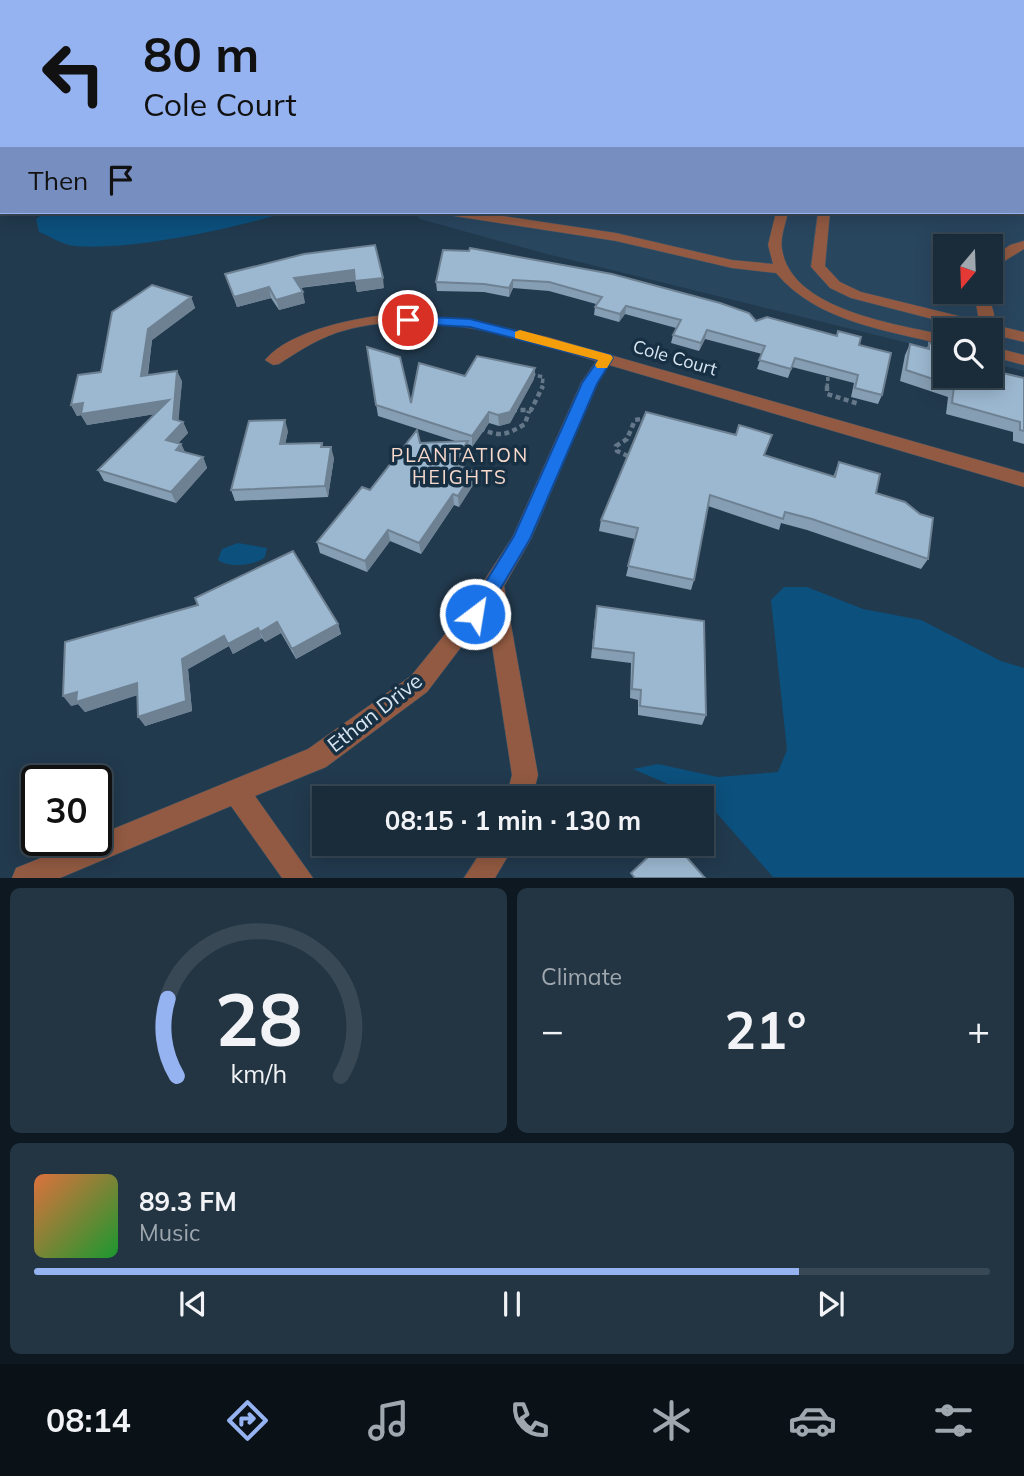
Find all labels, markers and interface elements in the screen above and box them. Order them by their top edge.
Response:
text: 80 m [143,23,259,84]
icon: left [28,28,119,119]
text: Cole Court [143,84,297,124]
icon: arrive [102,161,140,199]
text: Then [28,164,88,197]
north arrow [933,234,1003,304]
map controls [933,234,1003,388]
pin [378,290,438,350]
icon: arrive [389,301,427,339]
button: search [933,318,1003,388]
street label: Cole Court [630,335,720,380]
district label: PLANTATION HEIGHTS [391,443,529,489]
position arrow [438,577,512,651]
street label: Ethan Drive [322,667,427,757]
speed limit sign: 30 [21,765,112,856]
text: 08:15 · 1 min · 130 m [385,804,641,837]
text: Climate [541,962,622,991]
text: 28 [215,974,302,1065]
text: 21° [724,997,807,1062]
text: − [541,1006,564,1054]
text: + [967,1006,990,1054]
text: km/h [230,1058,287,1089]
text: 89.3 FM [139,1185,237,1218]
text: Music [139,1218,200,1247]
icon: previous [174,1285,212,1323]
icon: pause [493,1285,531,1323]
icon: next [812,1285,850,1323]
icon: directions [223,1396,272,1445]
icon: music [364,1396,413,1445]
icon: phone [505,1396,554,1445]
icon: climate [647,1396,696,1445]
icon: car [788,1396,837,1445]
icon: filters [929,1396,978,1445]
text: 08:14 [46,1400,131,1440]

